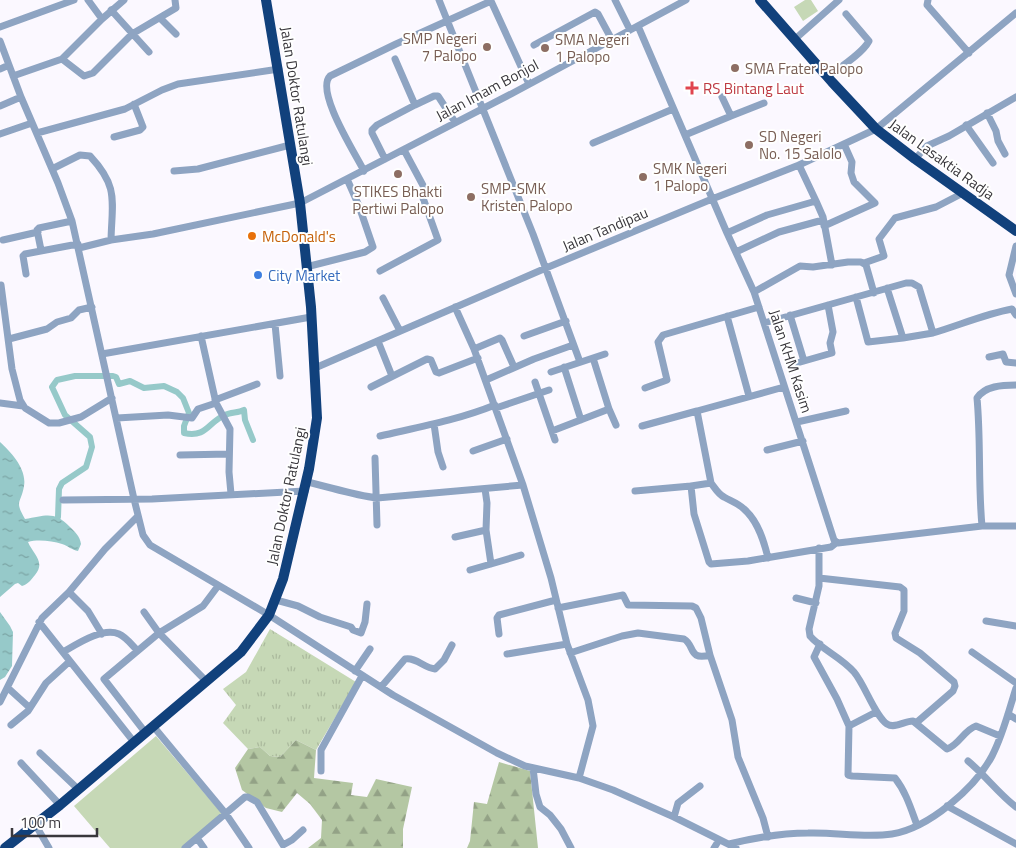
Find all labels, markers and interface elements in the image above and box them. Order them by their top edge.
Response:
street label: Jalan Doktor Ratulangi [275,25,319,167]
place label: SMP Negeri 7 Palopo [403,27,477,67]
place label: SMA Negeri 1 Palopo [555,28,629,68]
marker: SMP Negeri 7 Palopo [481,41,493,53]
marker: SMA Negeri 1 Palopo [539,42,551,54]
street label: Jalan Imam Bonjol [431,53,543,127]
place label: SMA Frater Palopo [745,57,863,80]
marker: SMA Frater Palopo [729,62,741,74]
place label: RS Bintang Laut [703,77,805,100]
marker: RS Bintang Laut [685,81,699,95]
street label: Jalan Lasaktia Radja [885,113,1000,205]
place label: SD Negeri No. 15 Salolo [759,125,842,165]
marker: SD Negeri No. 15 Salolo [743,139,755,151]
place label: SMK Negeri 1 Palopo [653,157,727,197]
marker: STIKES Bhakti Pertiwi Palopo [392,168,404,180]
marker: SMK Negeri 1 Palopo [637,171,649,183]
place label: SMP-SMK Kristen Palopo [481,177,573,217]
place label: STIKES Bhakti Pertiwi Palopo [352,180,444,220]
marker: SMP-SMK Kristen Palopo [465,191,477,203]
street label: Jalan Tandipau [559,201,651,257]
place label: McDonald's [262,225,336,248]
marker: McDonald's [246,230,258,242]
place label: City Market [268,264,341,287]
marker: City Market [252,269,264,281]
street label: Jalan KHM Kasim [763,306,819,416]
street label: Jalan Doktor Ratulangi [260,425,312,567]
scale bar [12,806,98,838]
text: 100 m [20,811,61,834]

